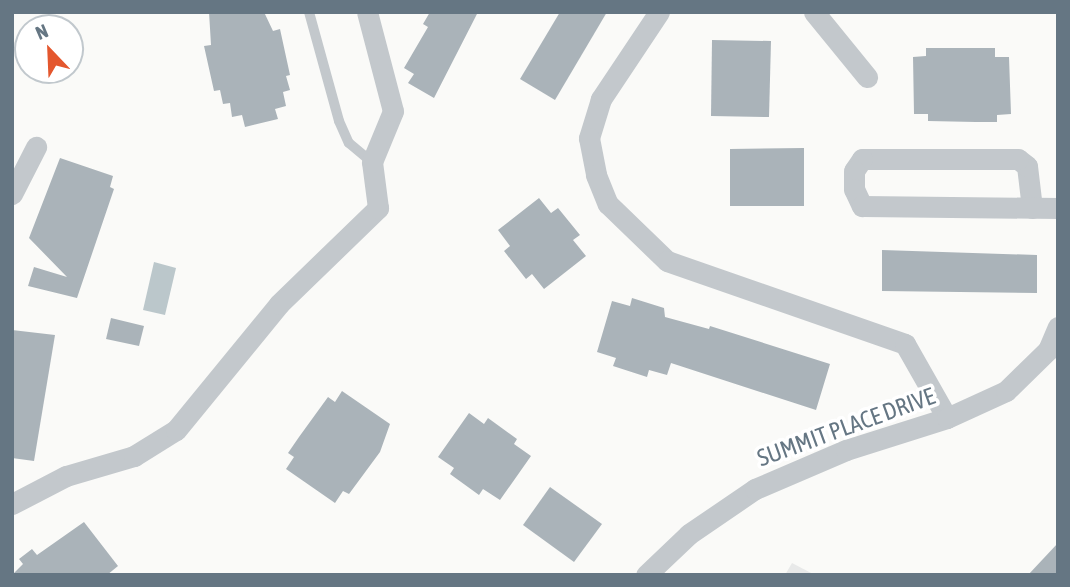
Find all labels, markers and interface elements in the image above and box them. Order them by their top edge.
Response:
north arrow [14,14,84,84]
text: N [32,19,51,44]
street label: SUMMIT PLACE DRIVE [753,381,939,473]

